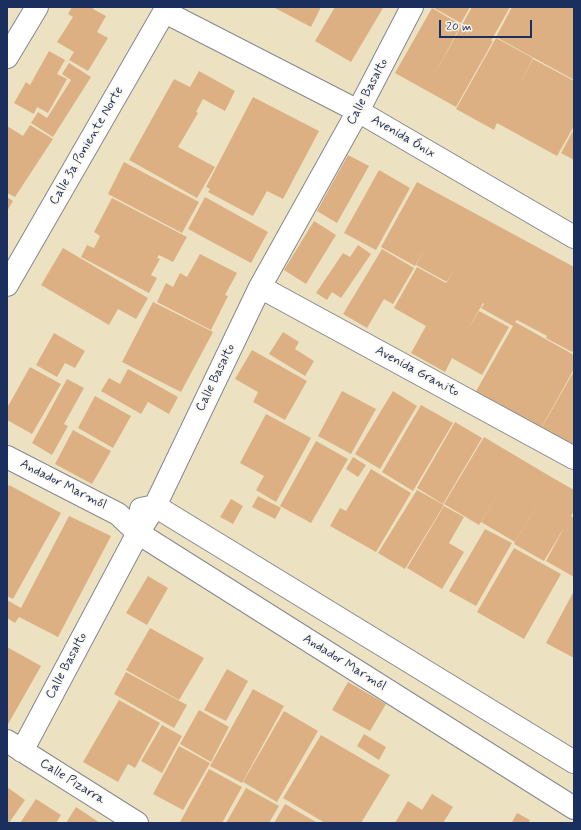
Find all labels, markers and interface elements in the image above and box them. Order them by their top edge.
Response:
scale bar [441,12,534,38]
text: 20 m [446,19,472,35]
street label: Calle Basalto [344,56,392,128]
street label: Calle 3a Poniente Norte [47,84,127,208]
street label: Avenida Ónix [368,112,438,162]
street label: Calle Basalto [193,342,239,414]
street label: Avenida Granito [372,343,462,401]
street label: Andador Marmól [17,456,109,514]
street label: Calle Basalto [43,630,91,702]
street label: Andador Marmól [300,631,388,695]
street label: Calle Pizarra [36,756,108,808]

